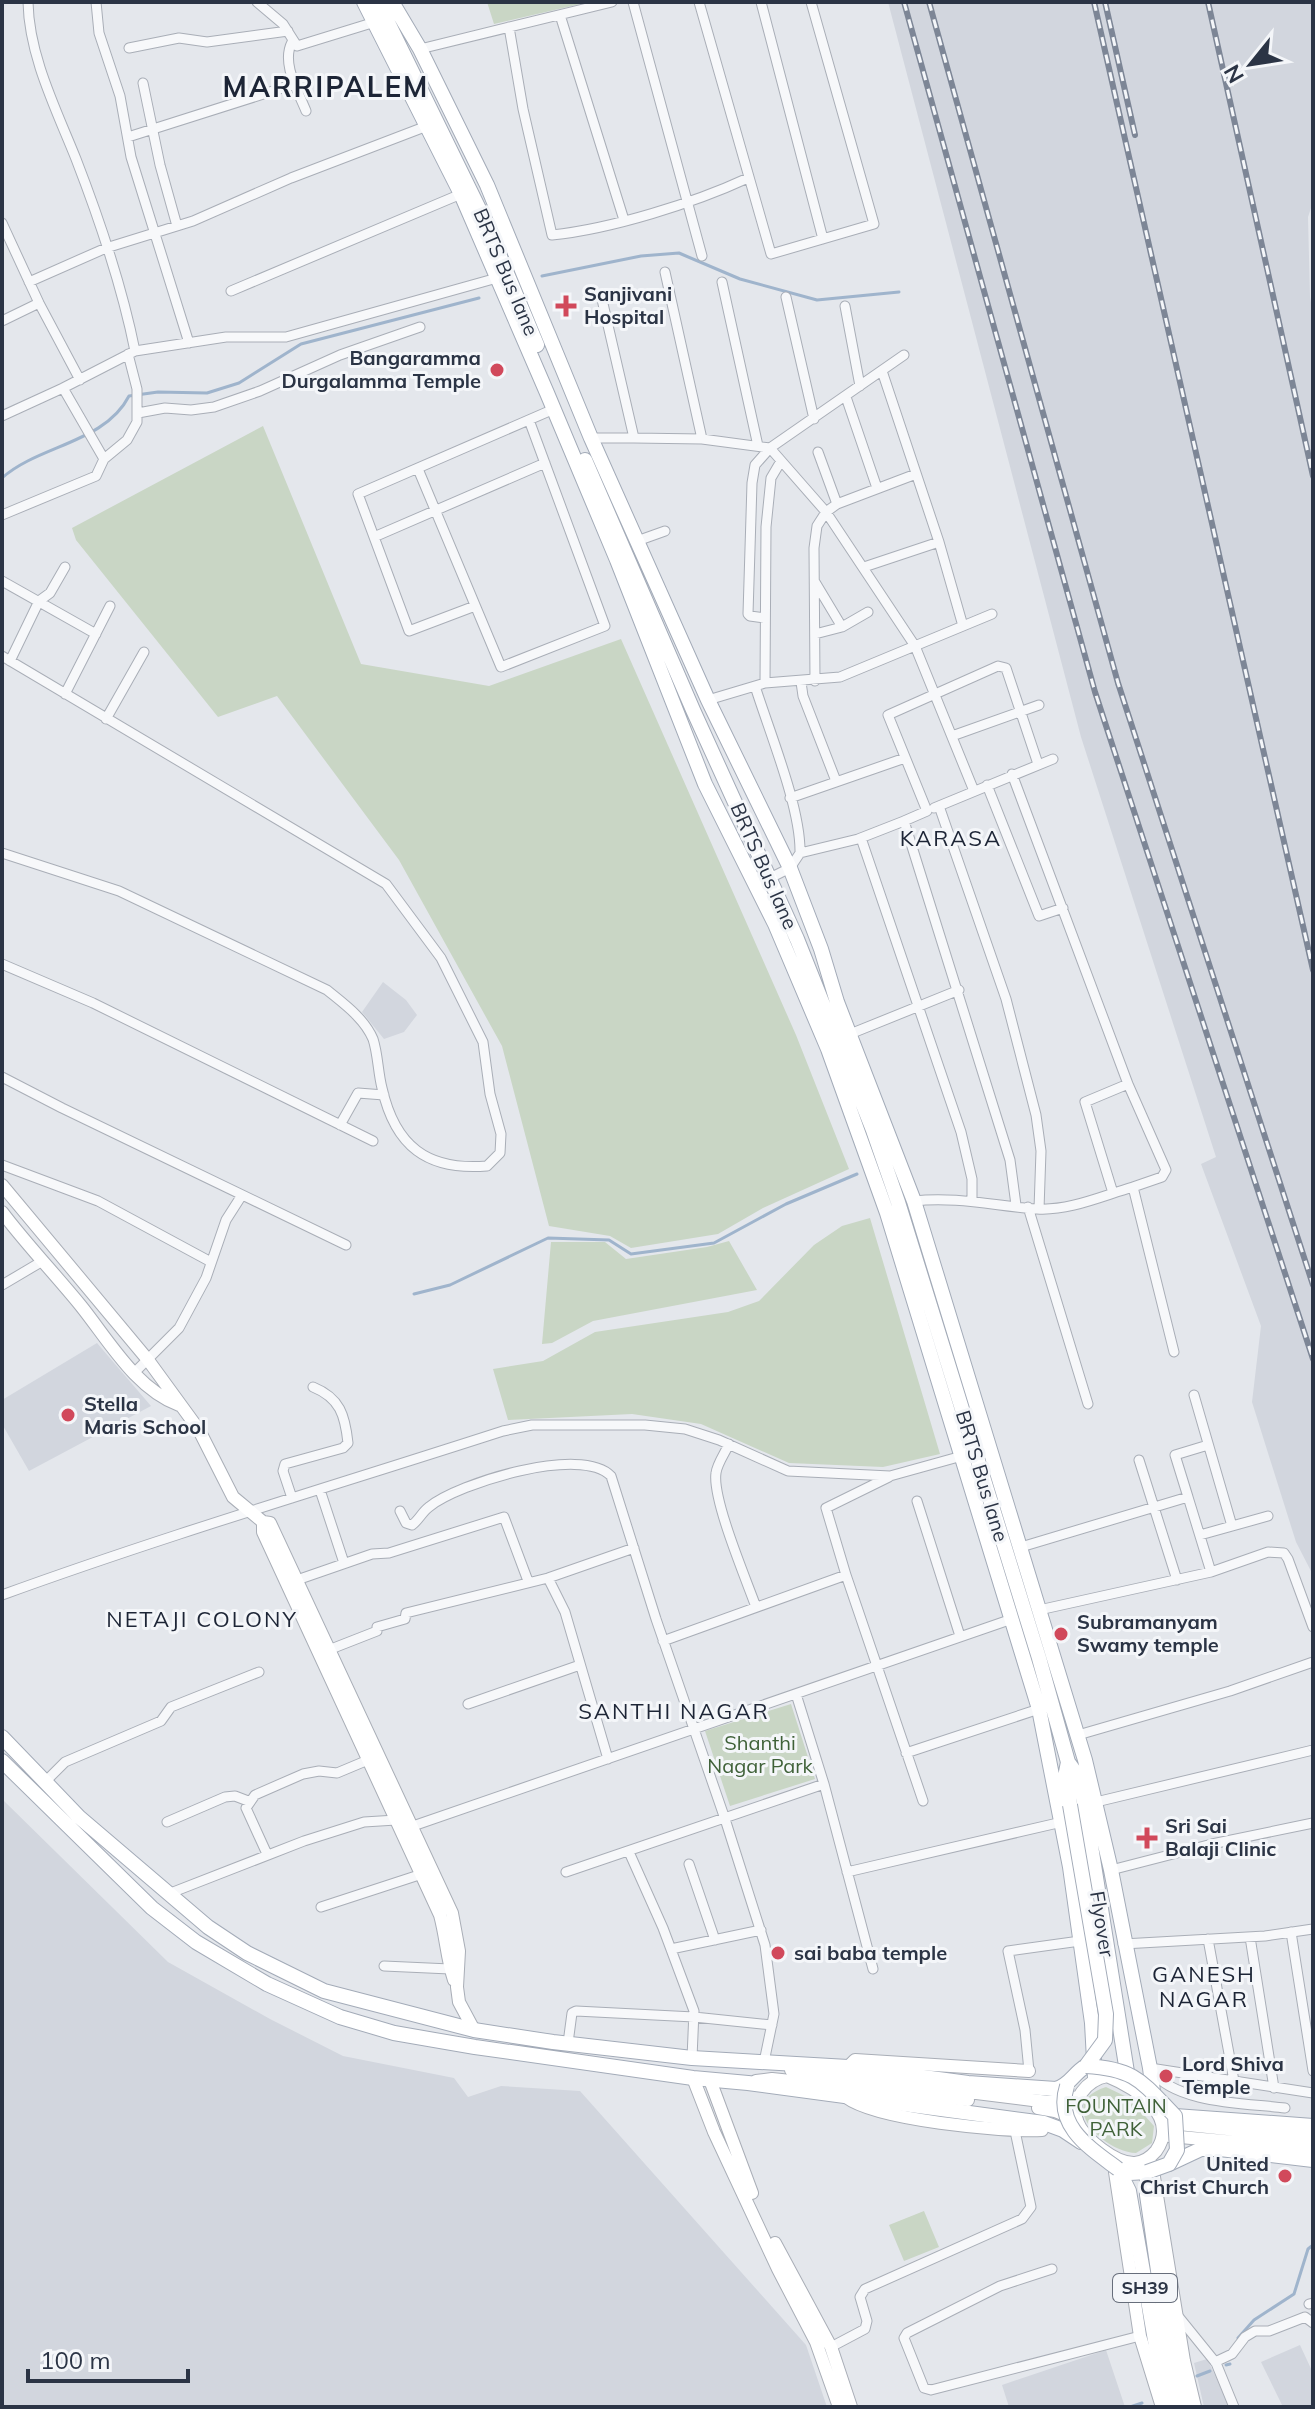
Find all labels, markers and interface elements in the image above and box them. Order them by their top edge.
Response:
north arrow [1211,24,1291,104]
text: N [1217,60,1250,88]
district label: MARRIPALEM [223,69,429,104]
street label: BRTS Bus lane [468,204,545,339]
place label: Sanjivani Hospital [584,281,672,329]
marker: Sanjivani Hospital [555,295,577,317]
place label: Bangaramma Durgalamma Temple [282,345,481,393]
marker: Bangaramma Durgalamma Temple [488,361,506,379]
street label: BRTS Bus lane [725,799,804,933]
district label: KARASA [900,824,1002,852]
place label: Stella Maris School [84,1391,206,1439]
marker: Stella Maris School [59,1406,77,1424]
street label: BRTS Bus lane [951,1407,1014,1545]
district label: NETAJI COLONY [106,1605,298,1633]
place label: Subramanyam Swamy temple [1077,1609,1219,1657]
marker: Subramanyam Swamy temple [1052,1625,1070,1643]
district label: SANTHI NAGAR [578,1697,770,1725]
park label: Shanthi Nagar Park [707,1730,813,1778]
place label: Sri Sai Balaji Clinic [1165,1813,1276,1861]
marker: Sri Sai Balaji Clinic [1136,1827,1158,1849]
street label: Flyover [1085,1889,1120,1959]
place label: sai baba temple [794,1940,947,1965]
marker: sai baba temple [769,1944,787,1962]
district label: GANESH NAGAR [1152,1960,1256,2013]
place label: Lord Shiva Temple [1182,2051,1284,2099]
marker: Lord Shiva Temple [1157,2067,1175,2085]
park label: FOUNTAIN PARK [1065,2093,1167,2141]
place label: United Christ Church [1140,2151,1269,2199]
marker: United Christ Church [1276,2167,1294,2185]
road number: SH39 [1113,2274,1177,2302]
scale bar [28,2333,188,2383]
text: 100 m [40,2345,111,2375]

